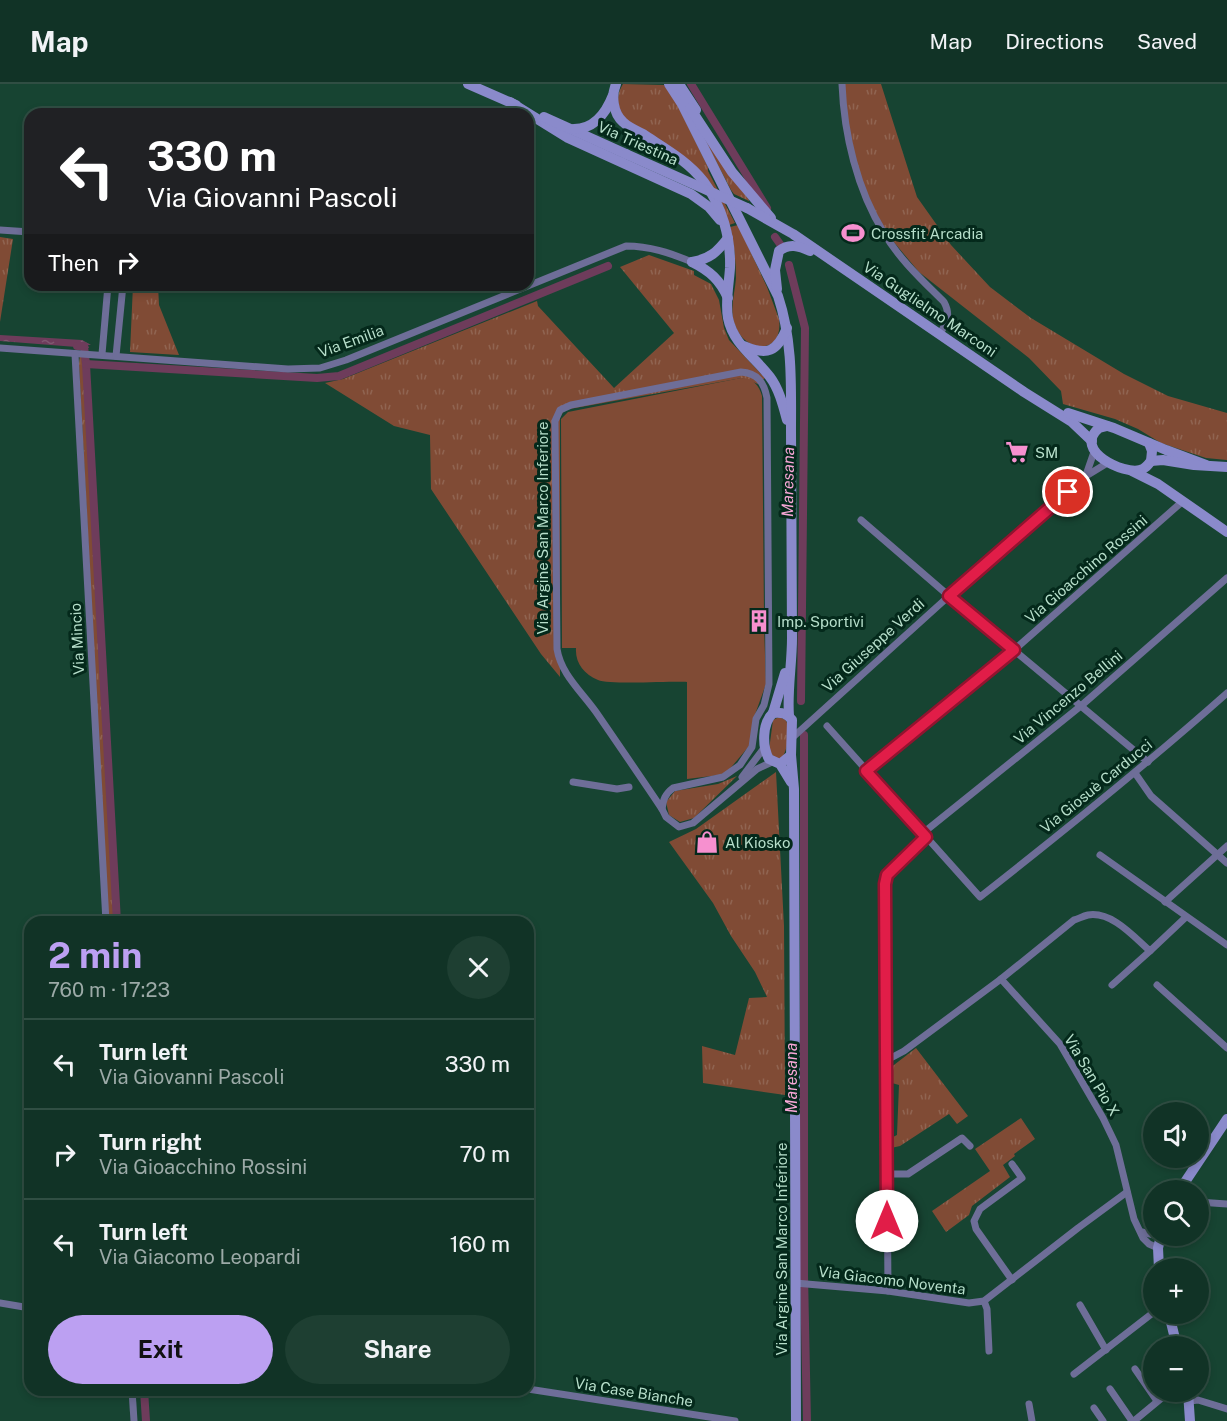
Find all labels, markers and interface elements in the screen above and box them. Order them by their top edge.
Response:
text: Map [30,25,89,58]
text: Map [930,29,972,54]
text: Directions [1005,29,1104,54]
text: Saved [1137,29,1197,54]
street label: Via Triestina [595,118,681,168]
text: 330 m [147,131,277,180]
icon: left [48,132,126,210]
text: Via Giovanni Pascoli [147,181,397,213]
sports icon: Crossfit Arcadia [840,220,866,246]
place label: Crossfit Arcadia [871,225,983,242]
icon: right [111,246,144,279]
text: Then [48,250,99,276]
street label: Via Guglielmo Marconi [860,258,1000,360]
street label: Via Emilia [316,321,386,361]
street label: Via Argine San Marco Inferiore [534,421,551,635]
supermarket icon: SM [1004,439,1030,465]
place label: SM [1035,444,1058,461]
water label: Maresana [778,447,798,517]
pin [1042,466,1093,517]
icon: arrive [1051,475,1084,508]
street label: Via Gioacchino Rossini [1022,511,1150,627]
street label: Via Giuseppe Verdi [819,595,927,695]
street label: Via Mincio [67,603,87,675]
building icon: Imp. Sportivi [746,608,772,634]
place label: Imp. Sportivi [777,613,864,630]
street label: Via Vincenzo Bellini [1010,647,1126,747]
street label: Via Giosuè Carducci [1037,736,1155,836]
shop icon: Al Kiosko [694,829,720,855]
place label: Al Kiosko [725,834,790,851]
text: 2 min [48,934,142,976]
button: close [447,936,510,999]
text: 760 m · 17:23 [48,978,170,1002]
street label: Via San Pio X [1061,1031,1123,1119]
text: Turn left [99,1039,188,1065]
water label: Maresana [782,1043,801,1113]
icon: left [48,1048,81,1081]
text: 330 m [445,1051,510,1077]
text: Via Giovanni Pascoli [99,1065,284,1089]
map controls [1143,1102,1209,1402]
button: sound [1143,1102,1209,1168]
text: Turn right [99,1129,202,1155]
icon: right [48,1138,81,1171]
text: 70 m [459,1141,510,1167]
street label: Via Argine San Marco Inferiore [773,1142,790,1356]
text: Via Gioacchino Rossini [99,1155,307,1179]
button: search [1143,1180,1209,1246]
position arrow [855,1189,919,1253]
text: Turn left [99,1219,188,1245]
icon: left [48,1228,81,1261]
text: 160 m [450,1231,510,1257]
text: Via Giacomo Leopardi [99,1245,301,1269]
button: + [1143,1258,1209,1324]
street label: Via Giacomo Noventa [817,1263,967,1297]
button: Exit [48,1315,273,1384]
button: Share [285,1315,510,1384]
button: − [1143,1336,1209,1402]
street label: Via Case Bianche [574,1374,694,1410]

